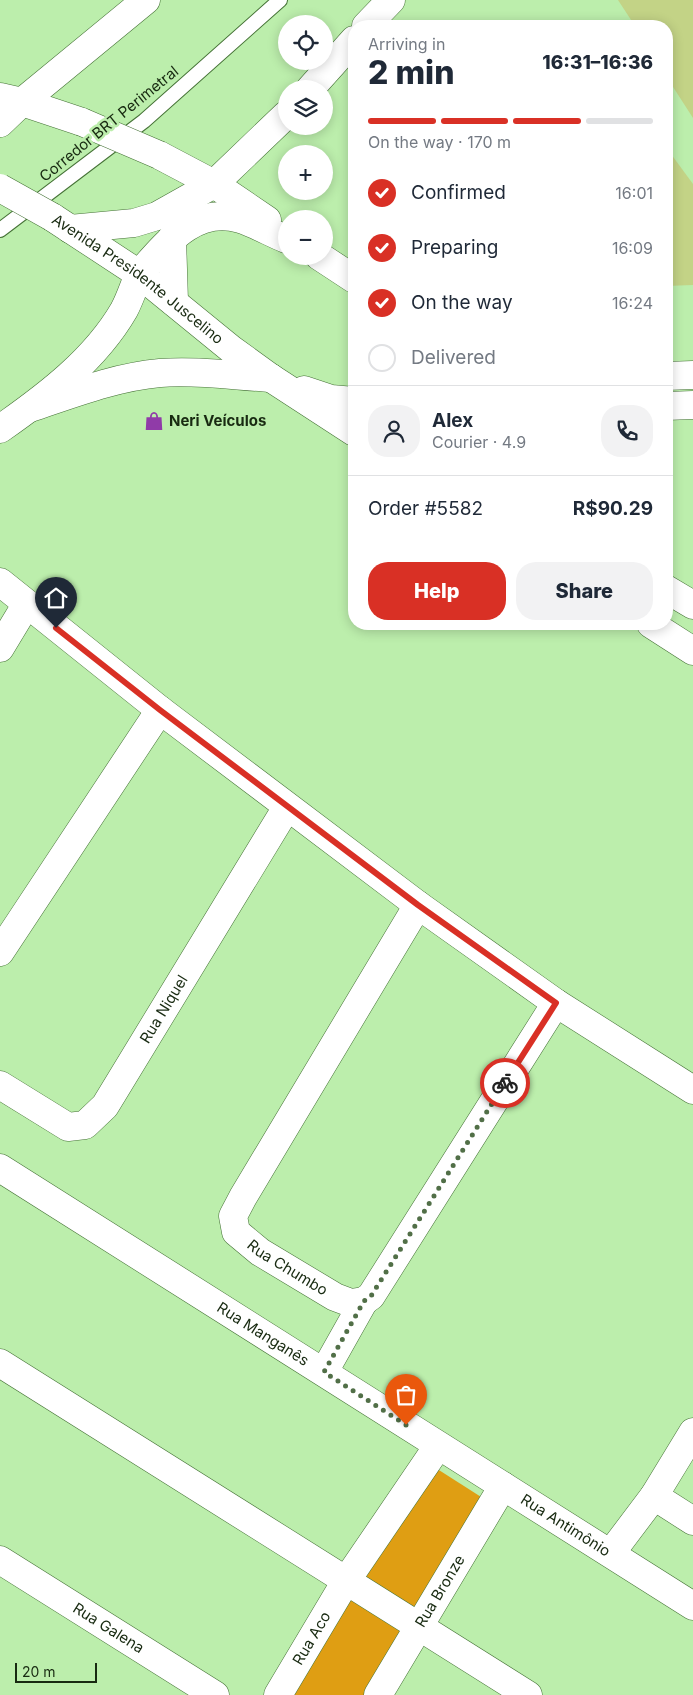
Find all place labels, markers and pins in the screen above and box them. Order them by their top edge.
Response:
shop icon: Neri Veículos [143,410,165,432]
place label: Neri Veículos [169,411,266,430]
pin [35,577,77,628]
pin [385,1374,427,1425]

